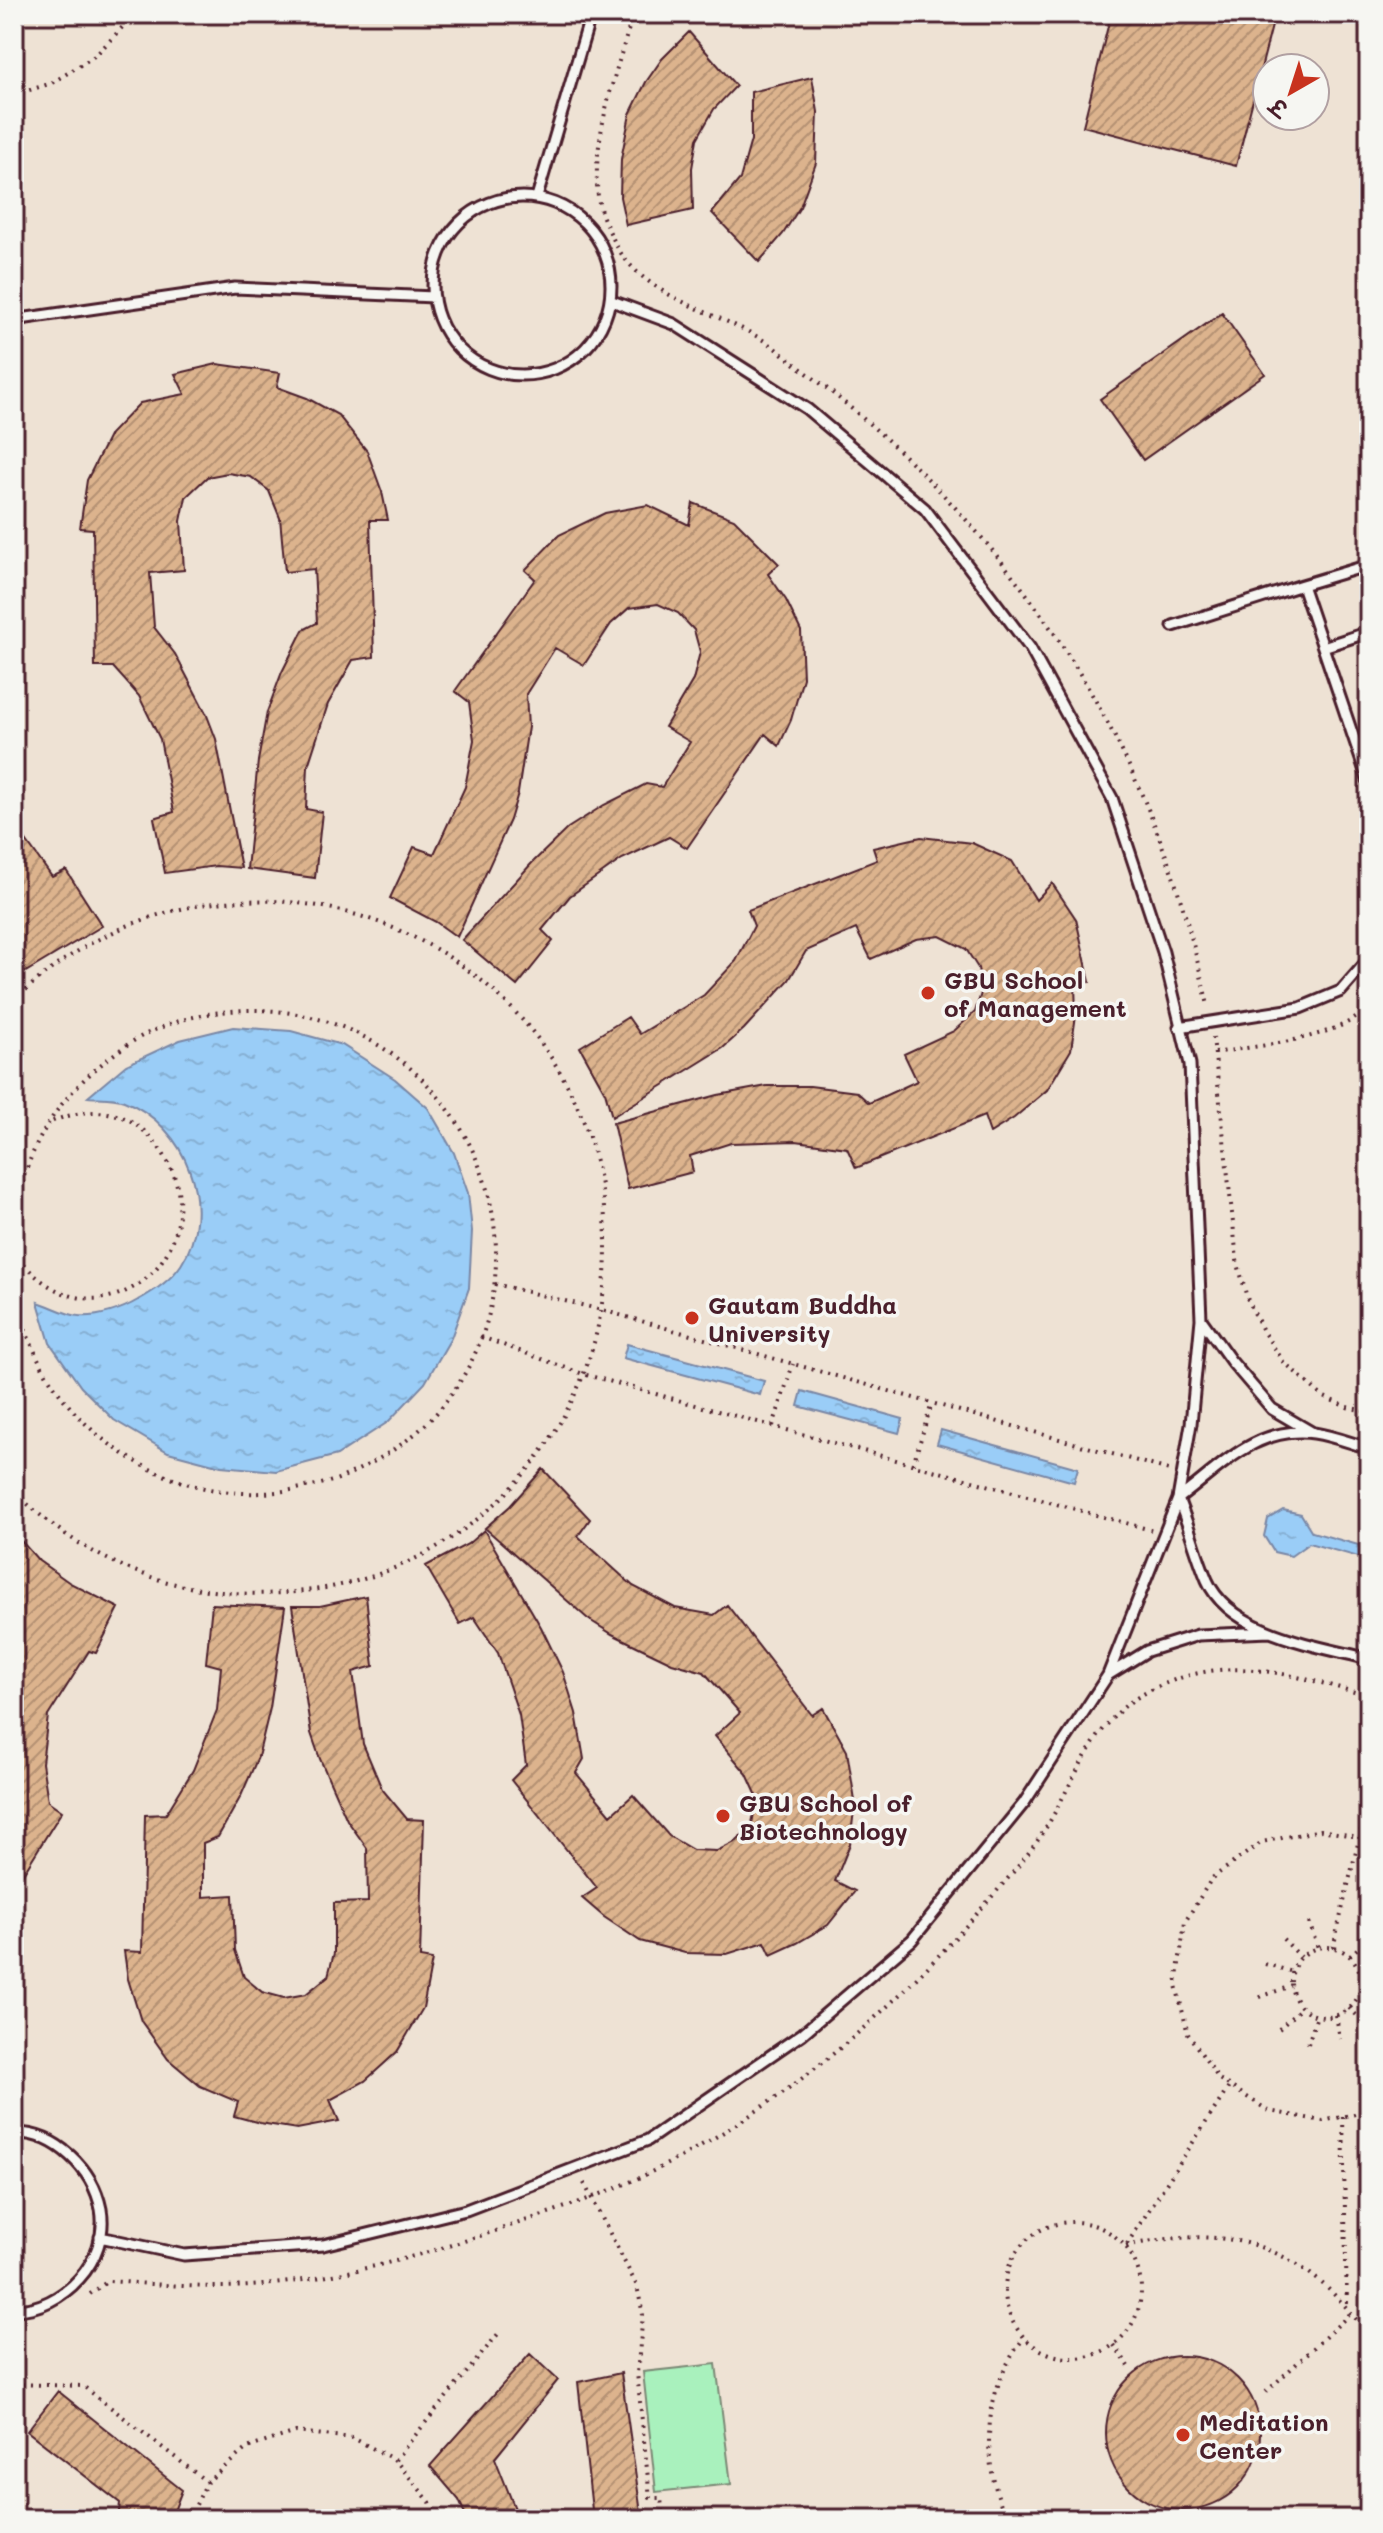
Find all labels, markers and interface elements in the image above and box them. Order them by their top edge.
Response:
north arrow [1251,52,1331,132]
text: उ [1261,91,1294,125]
place label: GBU School of Management [944,964,1127,1023]
marker: GBU School of Management [919,984,937,1002]
place label: Gautam Buddha University [708,1289,897,1348]
marker: Gautam Buddha University [683,1309,701,1327]
place label: GBU School of Biotechnology [739,1787,912,1846]
marker: GBU School of Biotechnology [714,1807,732,1825]
place label: Meditation Center [1199,2406,1329,2465]
marker: Meditation Center [1174,2426,1192,2444]

